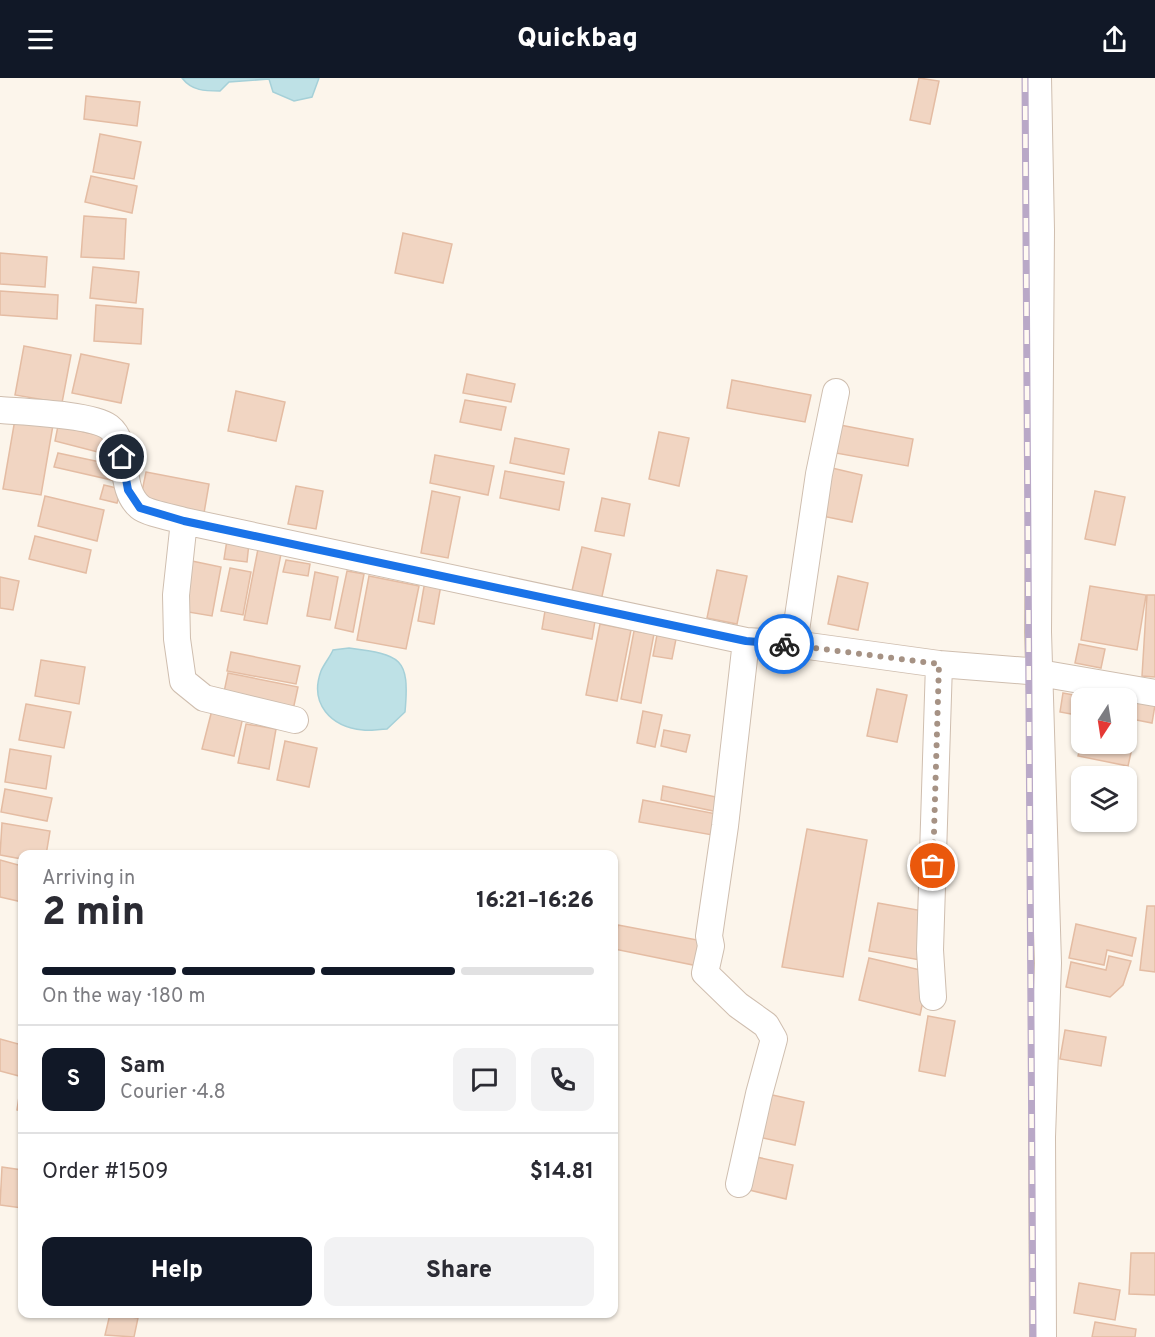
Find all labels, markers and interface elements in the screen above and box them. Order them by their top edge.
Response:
text: Quickbag [517,22,638,56]
icon: menu [24,23,57,56]
icon: share [1098,23,1131,56]
pin [96,431,147,482]
icon: home [105,440,138,473]
courier [754,614,814,674]
icon: bike [768,628,801,661]
north arrow [1071,688,1137,754]
map controls [1071,688,1137,832]
button: layers [1071,766,1137,832]
pin [907,840,958,891]
icon: bag [916,849,949,882]
text: Arriving in [42,866,135,892]
text: 16:21–16:26 [476,888,594,915]
text: 2 min [42,890,145,939]
text: On the way · 180 m [42,984,205,1010]
button: chat [453,1048,516,1111]
button: phone [531,1048,594,1111]
text: Sam [120,1053,165,1080]
text: S [67,1066,80,1093]
text: Courier · 4.8 [120,1080,226,1106]
text: Order #1509 [42,1159,168,1186]
text: $14.81 [530,1159,594,1186]
button: Help [42,1237,312,1306]
button: Share [324,1237,594,1306]

